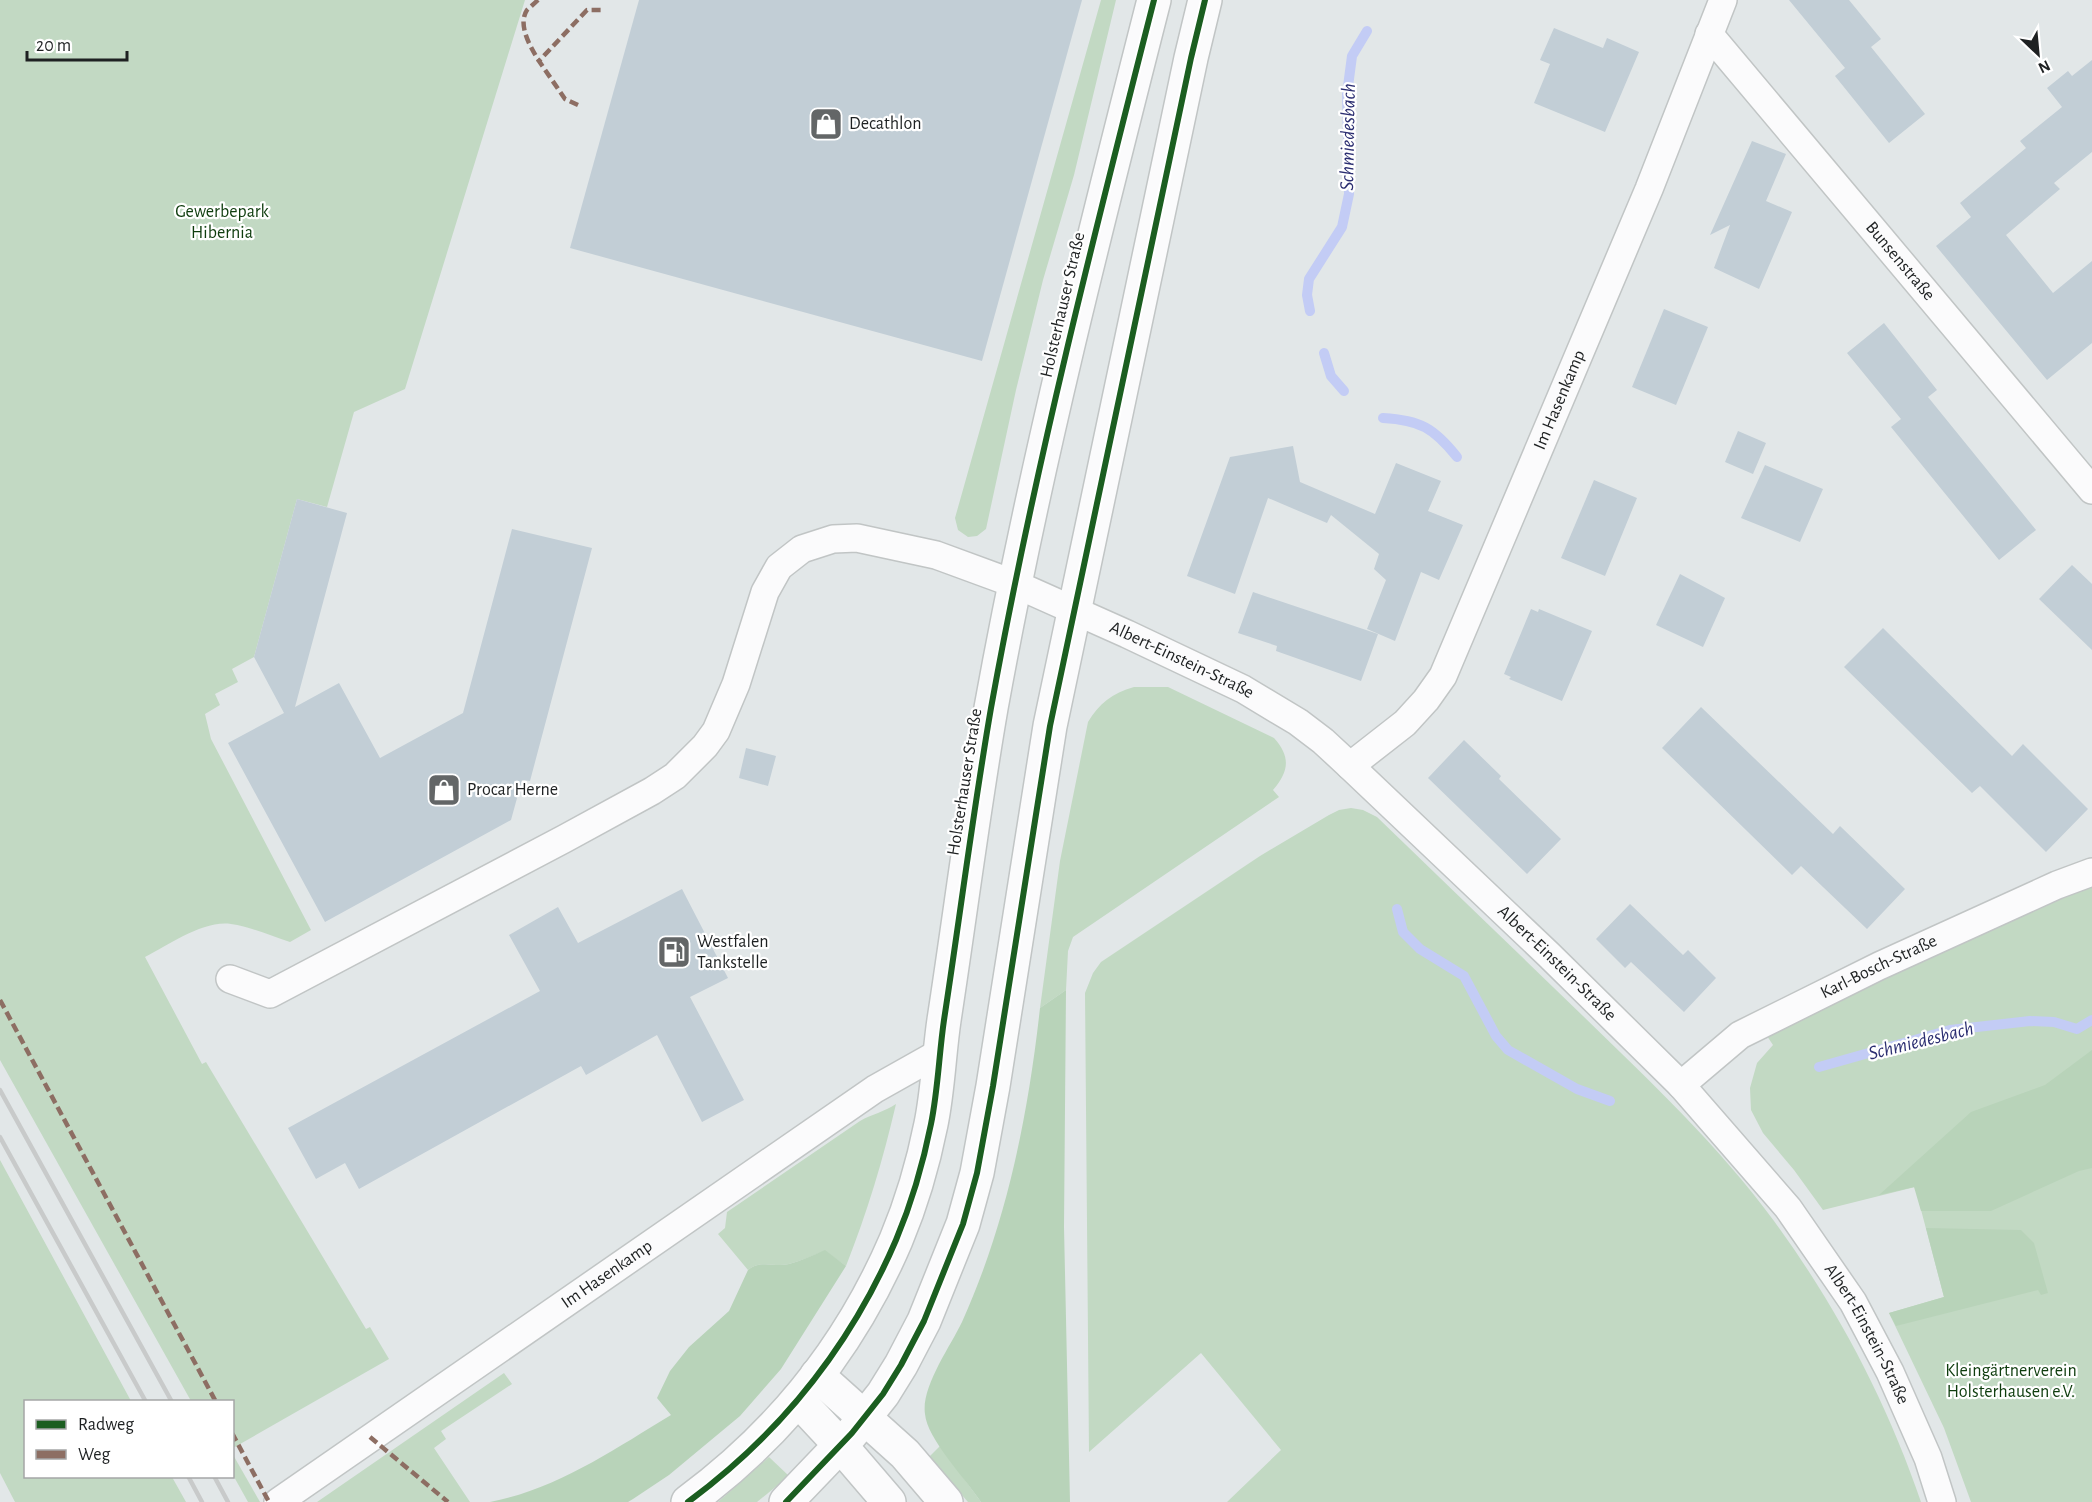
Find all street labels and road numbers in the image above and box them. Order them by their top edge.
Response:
street label: Bunsenstraße [1862,219,1938,304]
street label: Holsterhauser Straße [1038,231,1088,379]
street label: Im Hasenkamp [1531,348,1589,452]
street label: Albert-Einstein-Straße [1107,618,1257,702]
street label: Holsterhauser Straße [944,707,986,857]
street label: Albert-Einstein-Straße [1494,902,1619,1025]
street label: Karl-Bosch-Straße [1818,932,1940,1002]
street label: Im Hasenkamp [558,1237,656,1312]
street label: Albert-Einstein-Straße [1821,1261,1912,1407]

